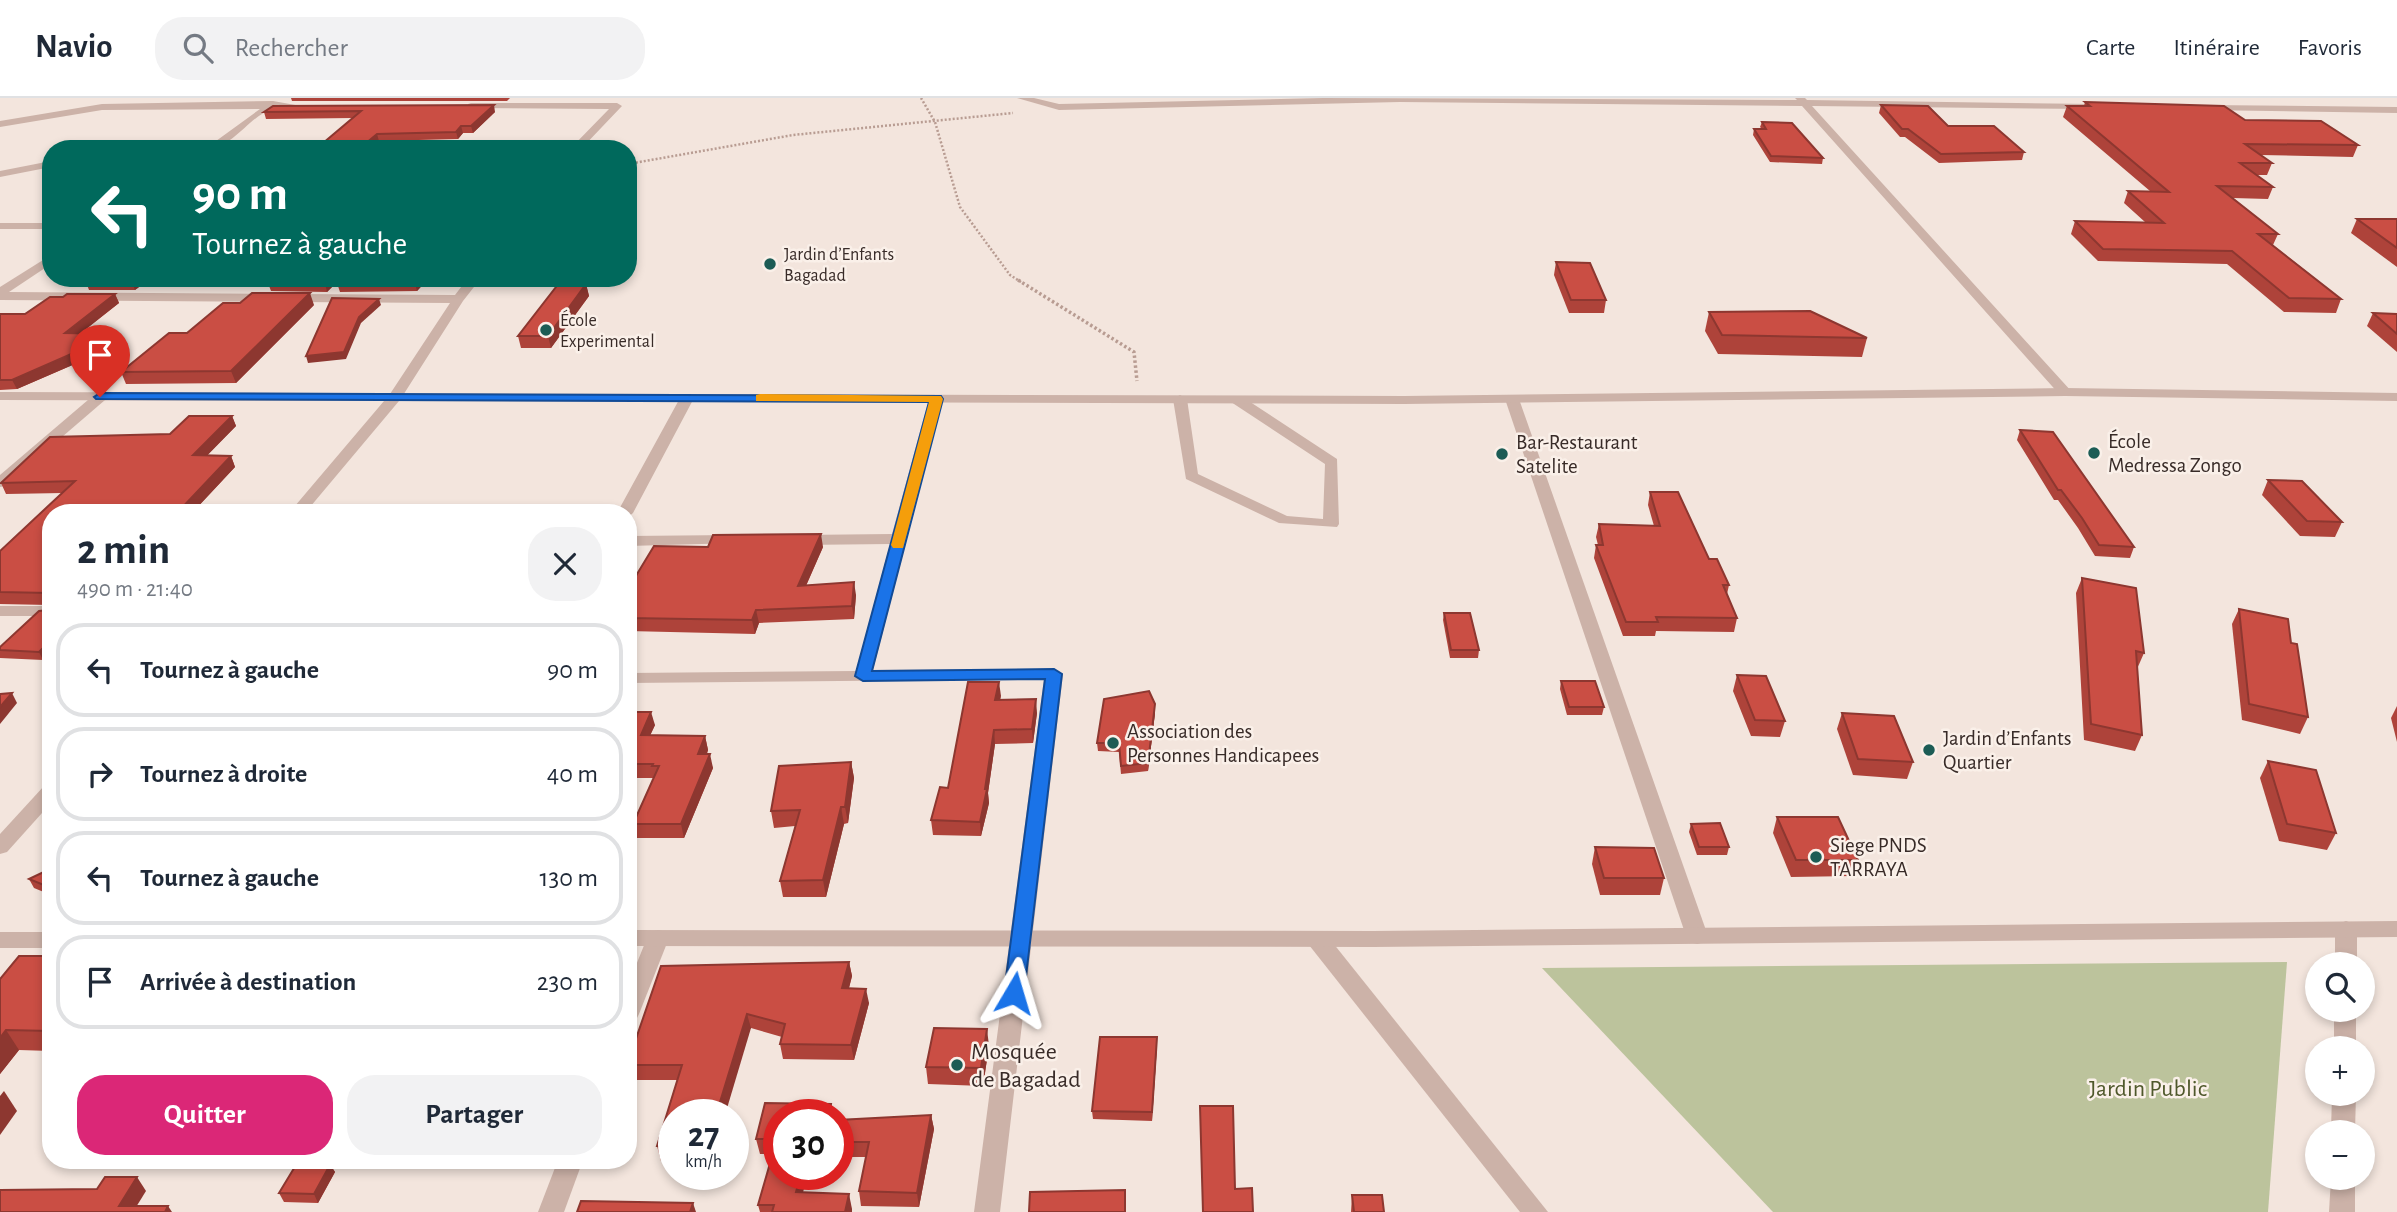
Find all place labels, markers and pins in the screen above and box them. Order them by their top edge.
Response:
place label: Jardin d’Enfants Bagadad [784,246,894,285]
marker: Jardin d’Enfants Bagadad [762,256,778,272]
place label: École Experimental [560,309,655,351]
marker: École Experimental [538,322,554,338]
pin [70,325,130,397]
place label: École Medressa Zongo [2108,429,2242,476]
place label: Bar-Restaurant Satelite [1516,432,1638,477]
marker: École Medressa Zongo [2086,445,2102,461]
marker: Bar-Restaurant Satelite [1494,446,1510,462]
place label: Association des Personnes Handicapees [1127,721,1319,766]
place label: Jardin d’Enfants Quartier [1943,728,2071,773]
marker: Association des Personnes Handicapees [1105,735,1121,751]
marker: Jardin d’Enfants Quartier [1921,742,1937,758]
place label: Siege PNDS TARRAYA [1830,835,1927,880]
marker: Siege PNDS TARRAYA [1808,849,1824,865]
place label: Mosquée de Bagadad [971,1040,1081,1092]
marker: Mosquée de Bagadad [949,1057,965,1073]

